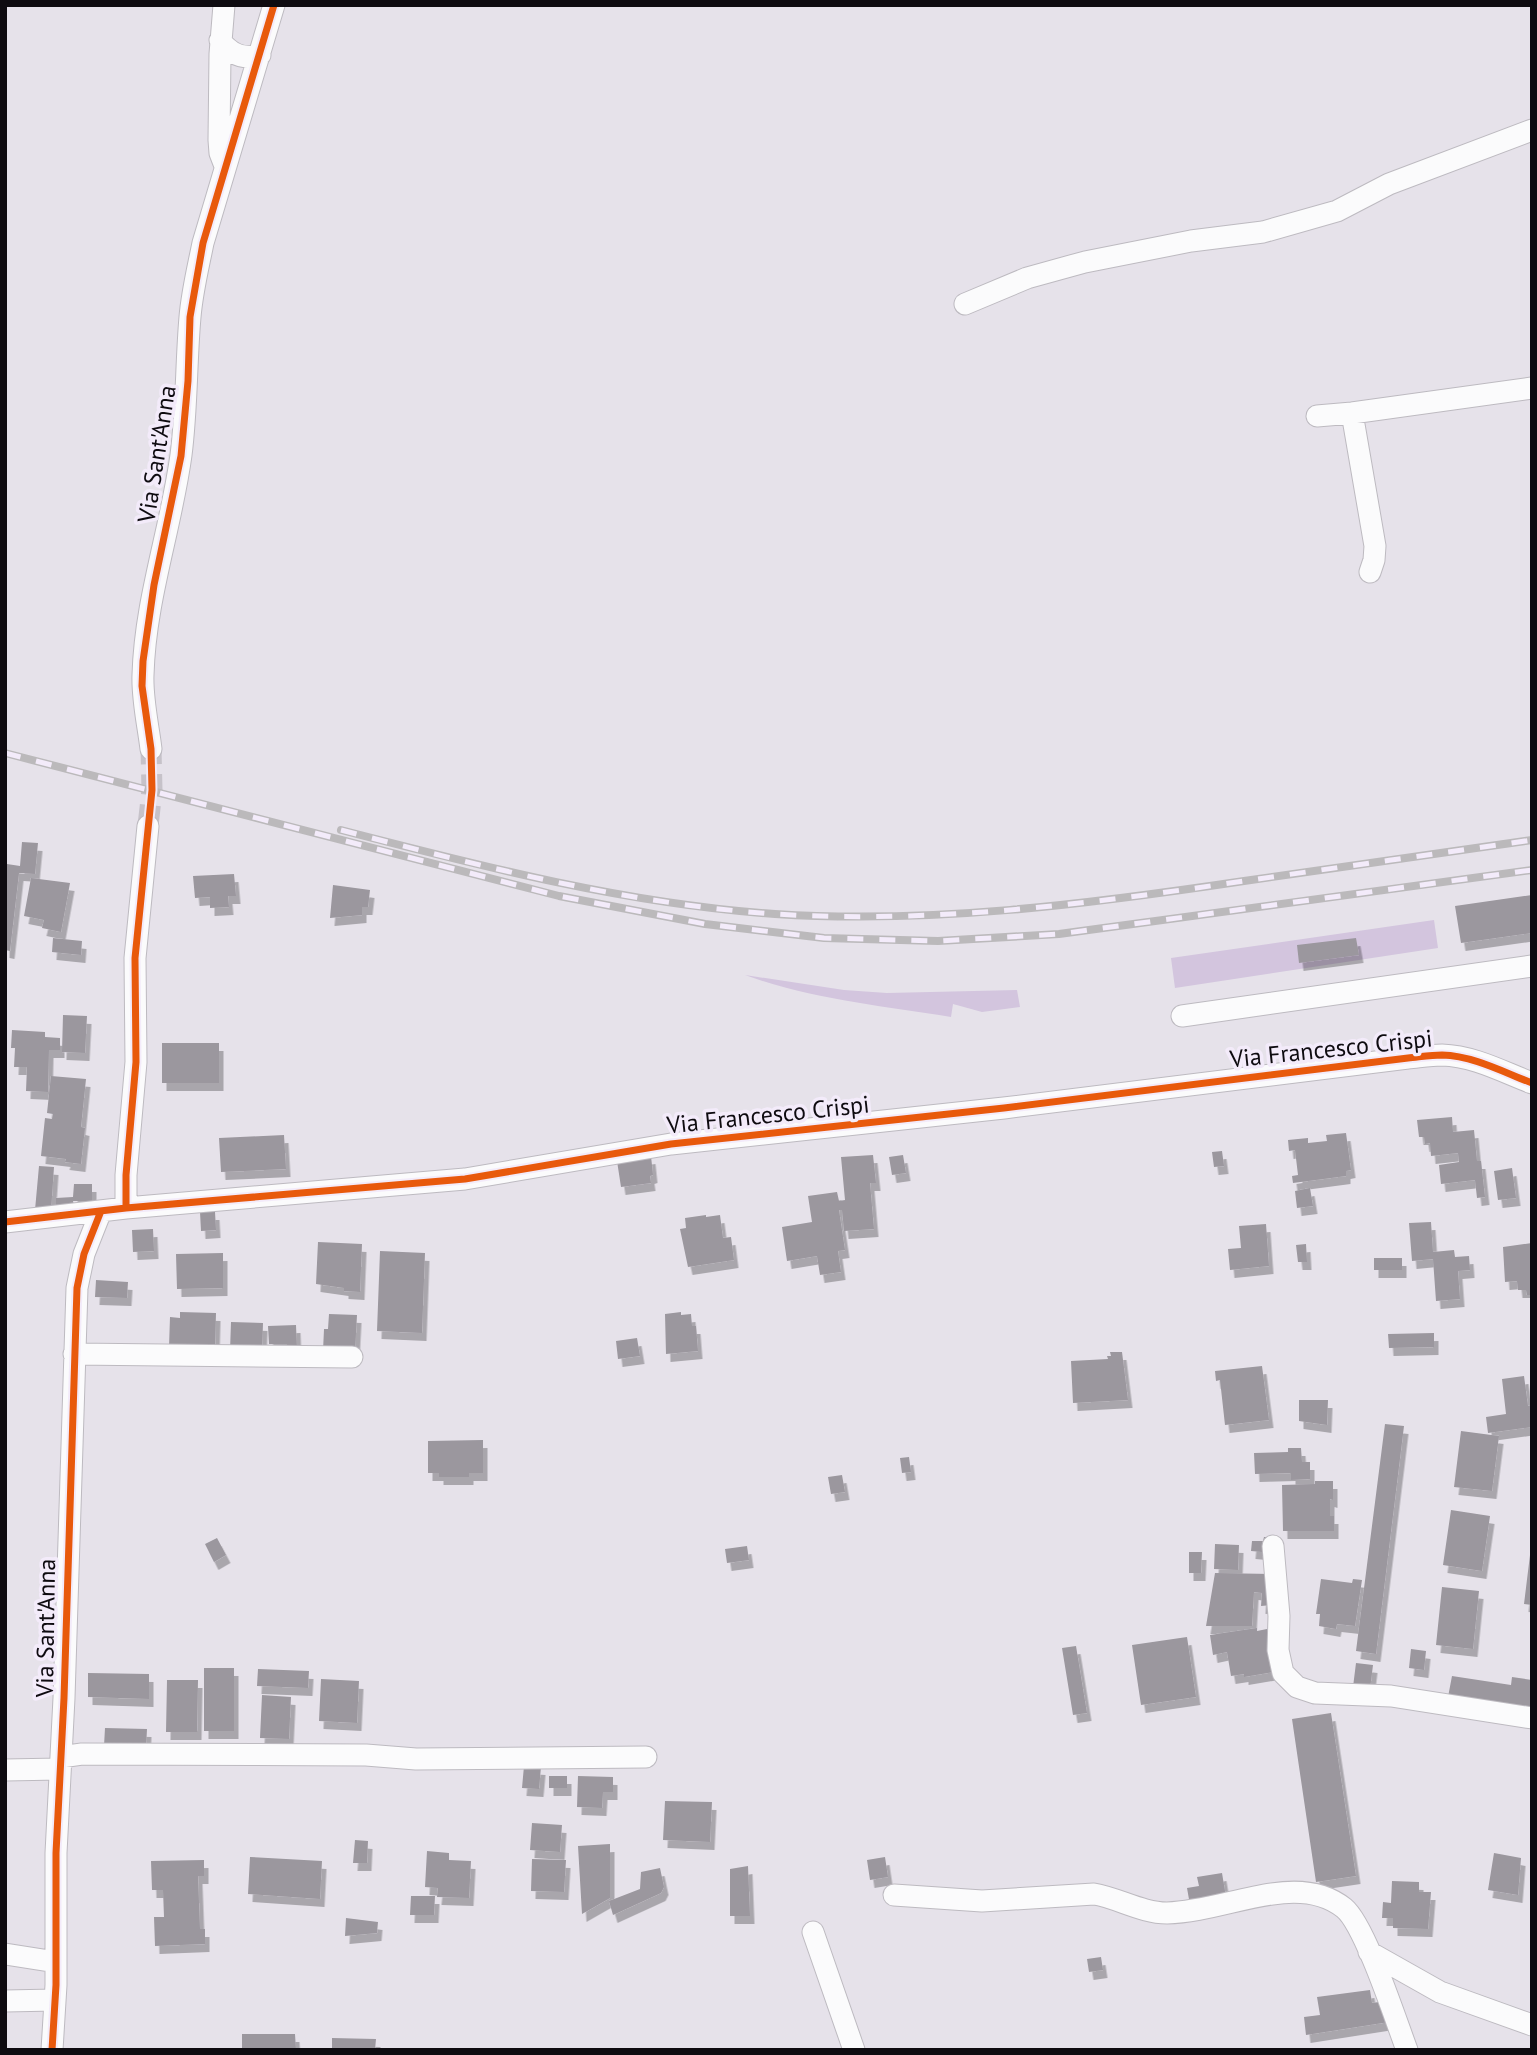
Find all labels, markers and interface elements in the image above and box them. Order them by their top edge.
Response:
street label: Via Sant'Anna [130,383,183,526]
street label: Via Francesco Crispi [1227,1022,1434,1075]
street label: Via Francesco Crispi [664,1088,871,1141]
street label: Via Sant'Anna [29,1558,62,1699]

